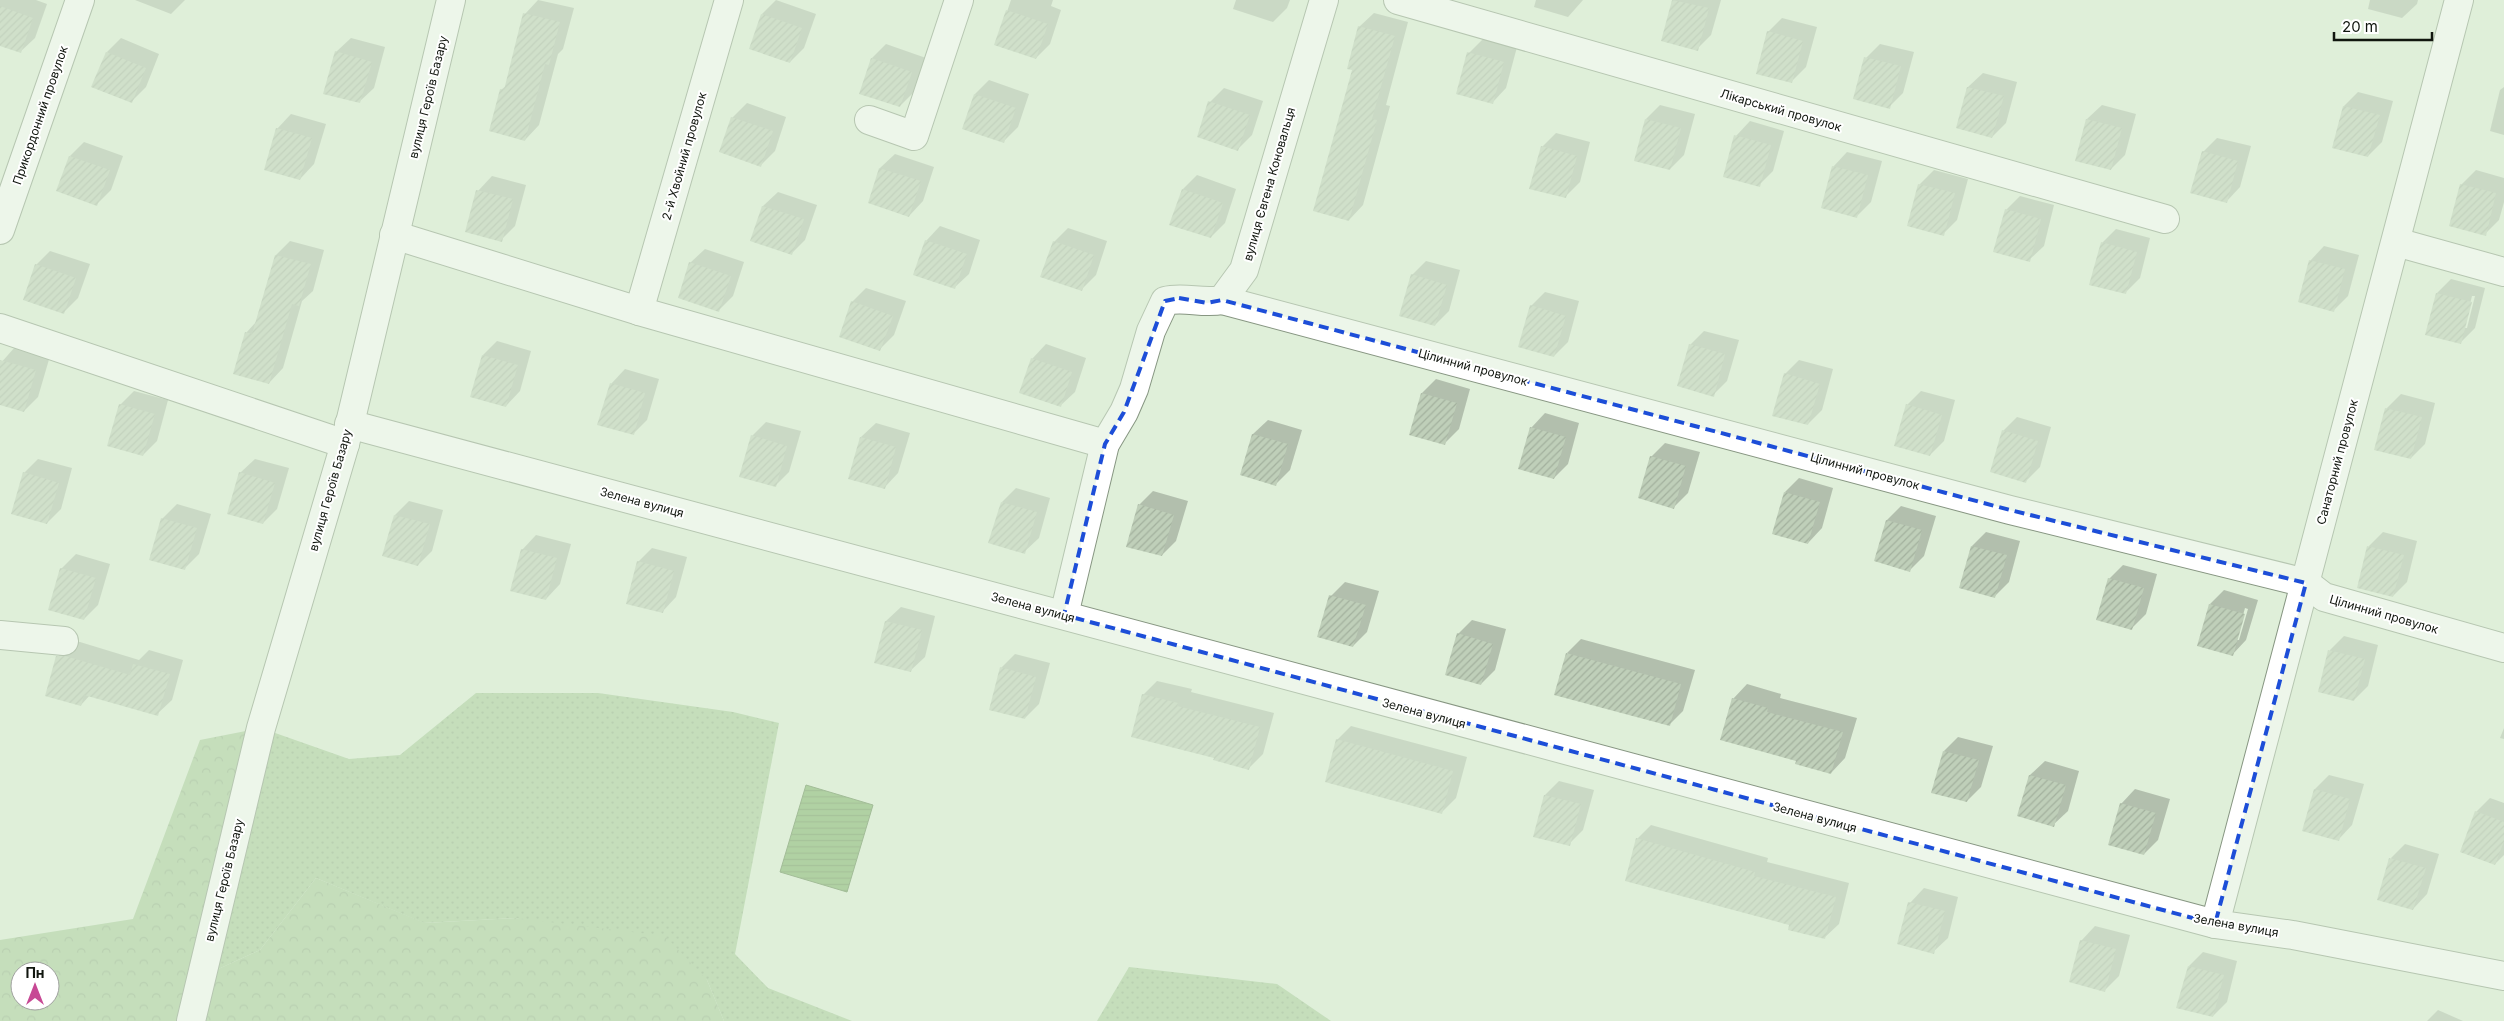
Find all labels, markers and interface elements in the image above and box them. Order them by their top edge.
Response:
scale bar [2334,10,2432,42]
text: 20 m [2342,17,2378,36]
street label: вулиця Героїв Базару [405,34,451,160]
street label: Прикордонний провулок [9,43,71,186]
street label: Лікарський провулок [1719,86,1844,135]
street label: 2-й Хвойний провулок [659,90,710,222]
street label: вулиця Євгена Коновальця [1240,106,1298,262]
street label: Цілинний провулок [1417,345,1530,389]
street label: Санаторний провулок [2313,397,2361,526]
street label: вулиця Героїв Базару [305,427,355,553]
street label: Цілинний провулок [1809,449,1922,493]
street label: Зелена вулиця [598,484,686,520]
street label: Зелена вулиця [989,589,1077,625]
street label: Цілинний провулок [2328,591,2441,637]
street label: Зелена вулиця [1380,695,1468,731]
street label: Зелена вулиця [1771,799,1859,835]
street label: вулиця Героїв Базару [201,817,247,943]
street label: Зелена вулиця [2192,910,2280,940]
north arrow [10,961,60,1011]
text: Пн [25,964,45,981]

